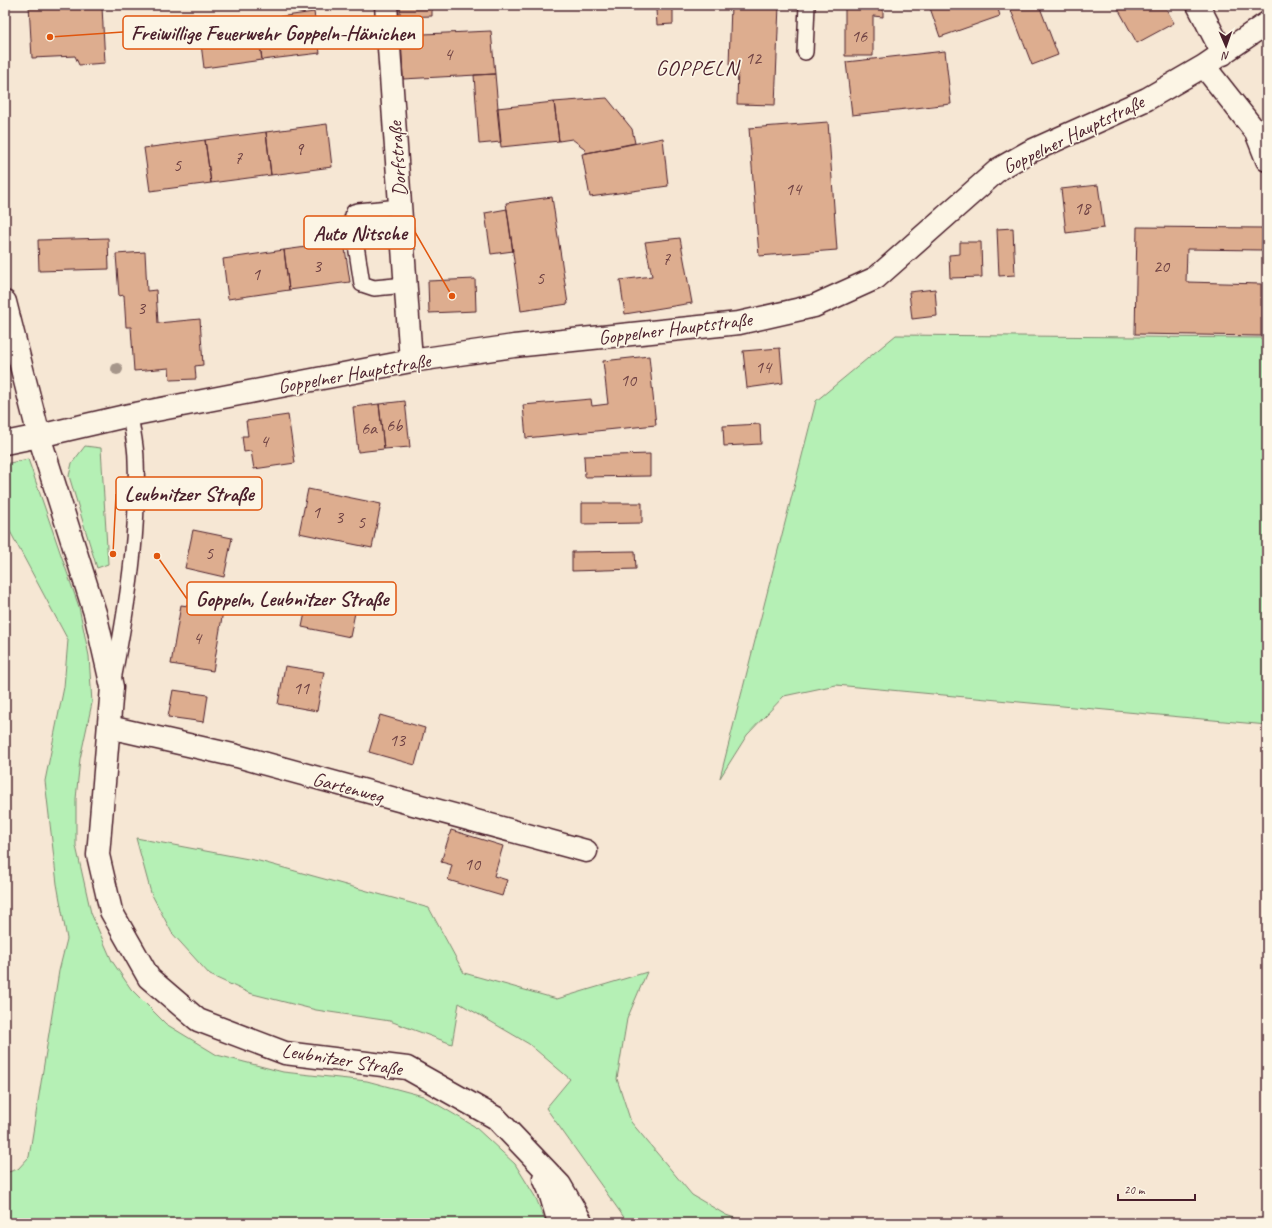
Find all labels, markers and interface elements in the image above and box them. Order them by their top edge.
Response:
callout: Freiwillige Feuerwehr Goppeln-Hänichen [123,16,423,49]
text: Freiwillige Feuerwehr Goppeln-Hänichen [131,20,416,46]
house number: 16 [851,25,868,47]
north arrow [1206,26,1246,66]
house number: 4 [444,43,454,65]
house number: 12 [745,47,763,69]
text: N [1221,49,1230,63]
district label: GOPPELN [655,54,741,82]
street label: Goppelner Hauptstraße [998,89,1149,179]
street label: Dorfstraße [382,119,413,197]
house number: 9 [295,138,305,160]
house number: 7 [234,147,243,169]
house number: 5 [173,154,182,176]
house number: 14 [785,178,803,200]
house number: 18 [1074,197,1092,219]
callout: Auto Nitsche [304,216,415,249]
text: Auto Nitsche [313,220,409,246]
house number: 7 [662,248,671,270]
house number: 3 [313,255,323,277]
house number: 20 [1153,255,1171,277]
house number: 1 [252,263,261,285]
house number: 5 [536,267,545,289]
house number: 3 [137,297,147,319]
street label: Goppelner Hauptstraße [597,307,755,350]
street label: Goppelner Hauptstraße [276,348,434,399]
house number: 14 [755,356,773,378]
house number: 10 [620,369,638,391]
house number: 6b [386,414,403,436]
house number: 6a [361,417,378,439]
house number: 4 [260,430,270,452]
callout: Leubnitzer Straße [116,477,262,510]
text: Leubnitzer Straße [125,481,255,507]
house number: 1 [312,501,321,523]
house number: 3 [335,506,345,528]
house number: 5 [357,511,366,533]
house number: 5 [205,542,214,564]
callout: Goppeln, Leubnitzer Straße [187,582,396,615]
text: Goppeln, Leubnitzer Straße [196,586,390,612]
house number: 4 [193,627,203,649]
house number: 11 [293,677,310,699]
house number: 13 [389,729,407,751]
street label: Gartenweg [310,766,388,809]
house number: 10 [464,853,482,875]
street label: Leubnitzer Straße [280,1038,405,1082]
scale bar [1118,1176,1195,1202]
text: 20 m [1124,1182,1146,1198]

